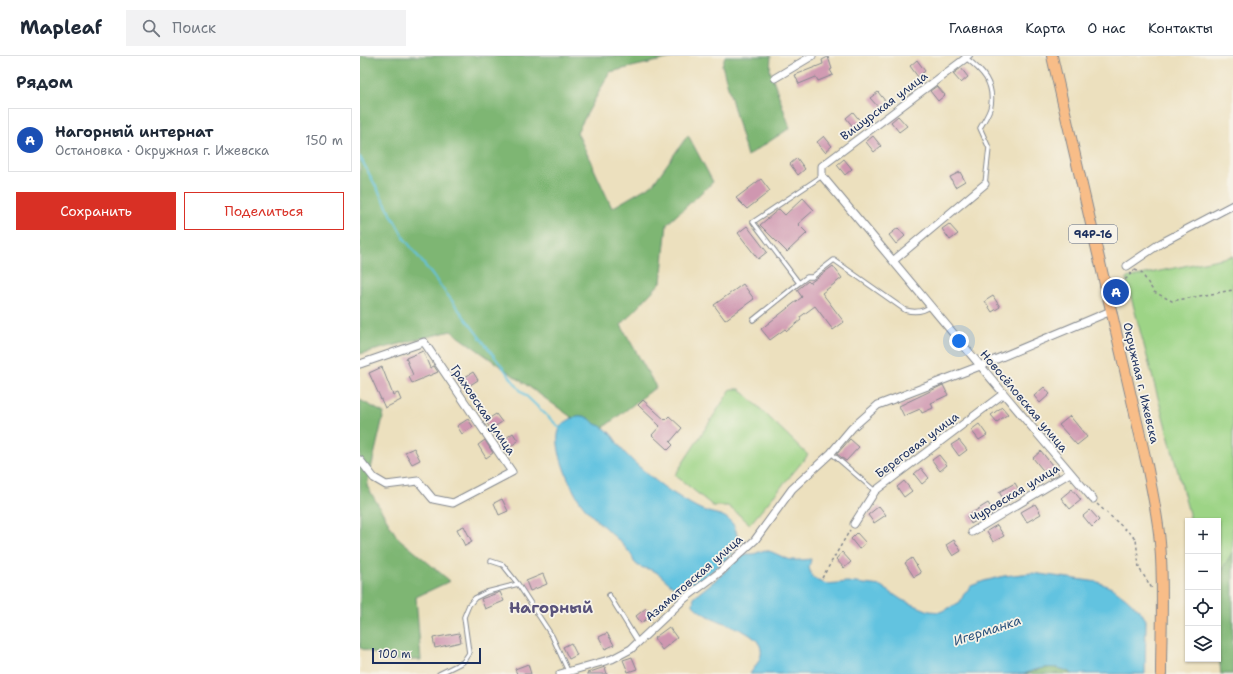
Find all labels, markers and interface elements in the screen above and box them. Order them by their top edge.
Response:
search box [126,10,406,46]
text: Mapleaf [20,15,102,40]
icon: search [140,17,162,39]
text: Поиск [172,18,216,38]
text: Главная [949,19,1003,37]
text: Карта [1025,19,1065,37]
text: О нас [1087,19,1126,37]
text: Контакты [1148,19,1213,37]
street label: Вишурская улица [837,68,931,144]
text: Рядом [16,71,73,93]
text: Нагорный интернат [55,122,214,142]
text: A [25,132,35,149]
text: 150 m [305,132,343,149]
text: Остановка · Окружная г. Ижевска [55,142,269,159]
button: Сохранить [16,192,176,230]
button: Поделиться [184,192,344,230]
road number: 94Р-16 [1069,225,1117,243]
pin: A [1103,277,1129,307]
street label: Окружная г. Ижевска [1119,321,1163,446]
your location [949,331,969,351]
street label: Новосёловская улица [976,347,1072,456]
street label: Граховская улица [447,362,519,459]
street label: Береговая улица [872,408,962,482]
street label: Чуровская улица [968,460,1063,526]
map controls [1185,518,1221,662]
button: + [1185,518,1221,554]
street label: Азаматовская улица [642,531,746,625]
button: − [1185,554,1221,590]
button: locate [1185,590,1221,626]
district label: Нагорный [509,597,593,618]
water label: Игерманка [951,612,1023,649]
button: layers [1185,626,1221,662]
scale bar [372,646,481,665]
text: 100 m [378,647,411,662]

